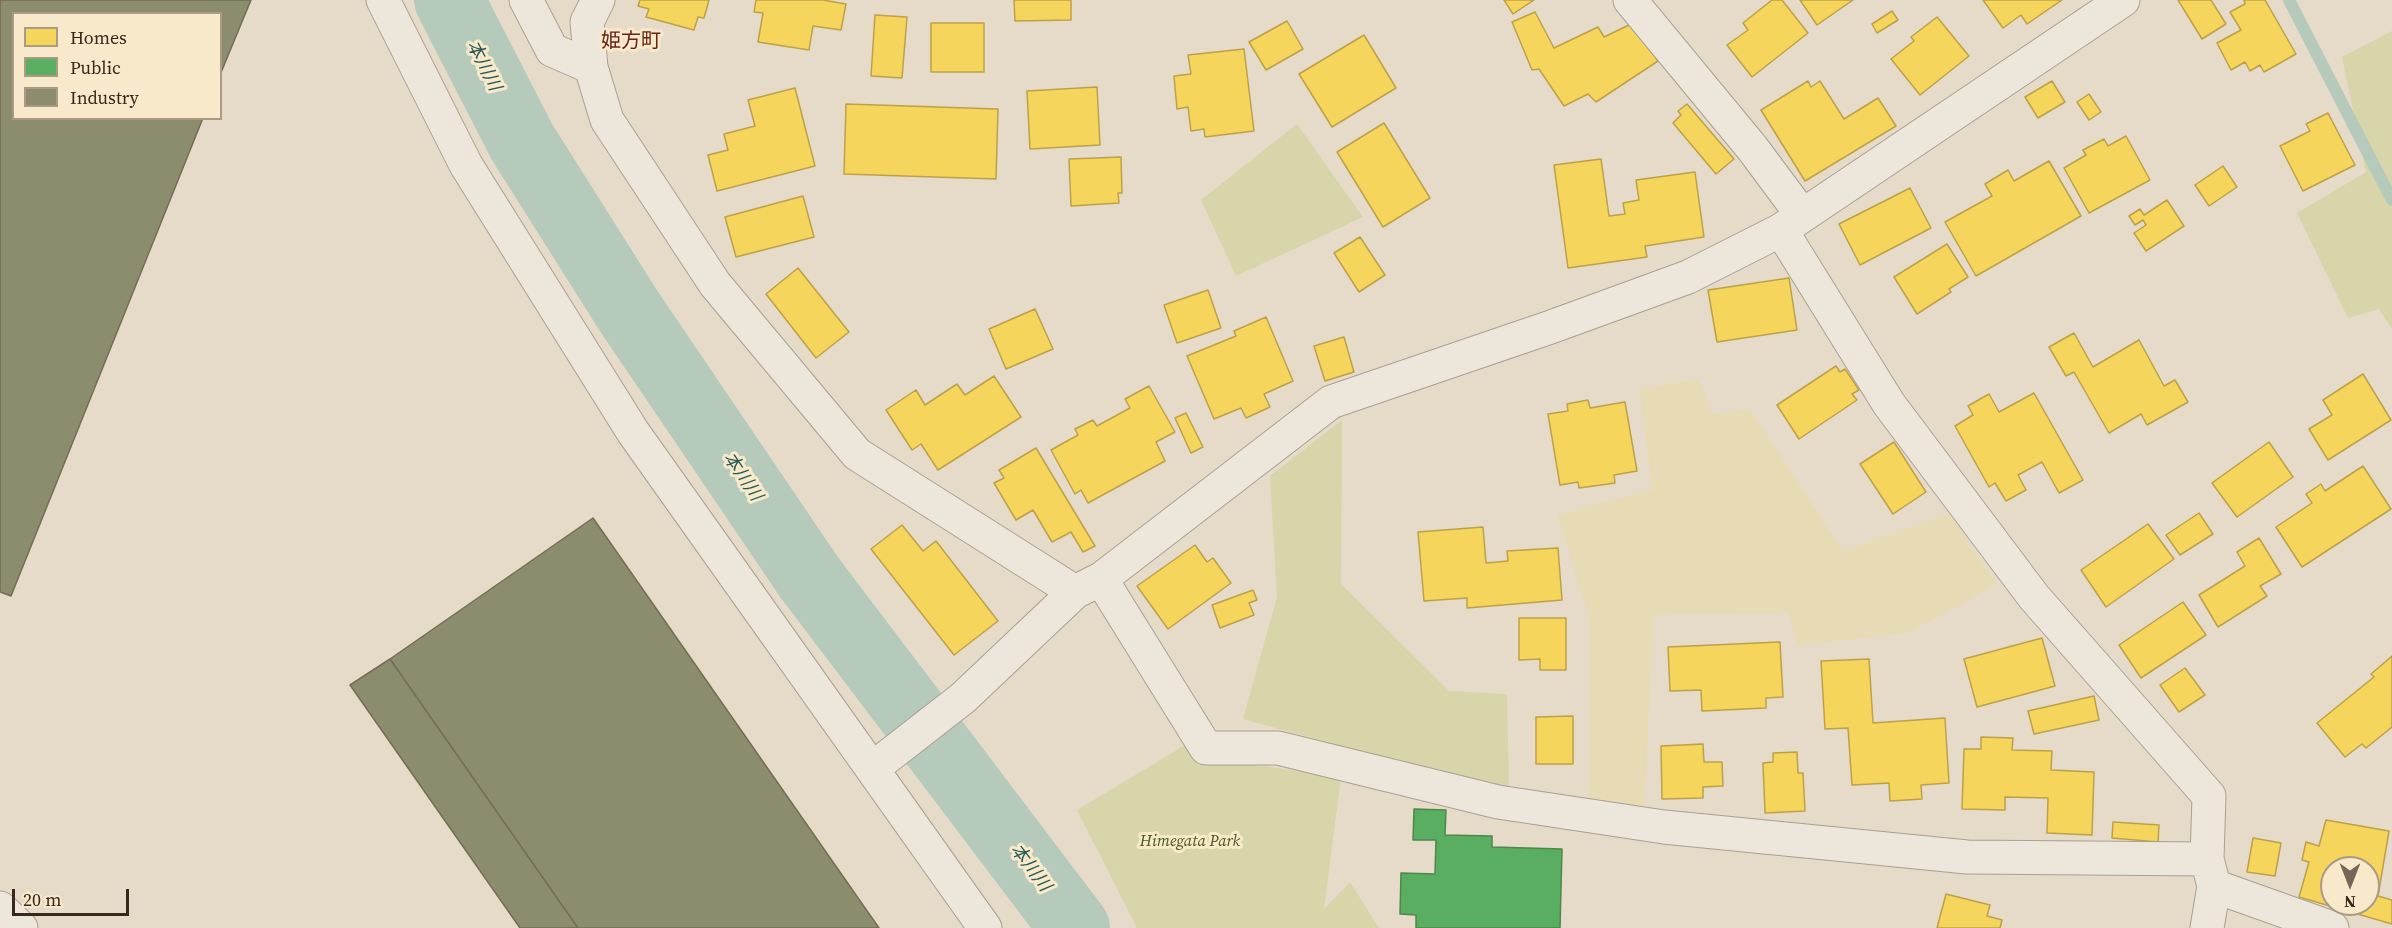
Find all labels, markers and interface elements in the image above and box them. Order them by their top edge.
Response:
legend [12,12,222,120]
text: Homes [70,25,127,50]
district label: 姫方町 [601,30,661,54]
water label: 本川川 [461,37,505,95]
text: Public [70,55,121,80]
text: Industry [70,85,139,110]
water label: 本川川 [718,449,766,505]
park label: Himegata Park [1140,832,1240,852]
water label: 本川川 [1005,840,1055,896]
north arrow [2320,856,2380,916]
scale bar [15,877,132,915]
text: 20 m [23,887,61,912]
text: N [2344,891,2356,913]

